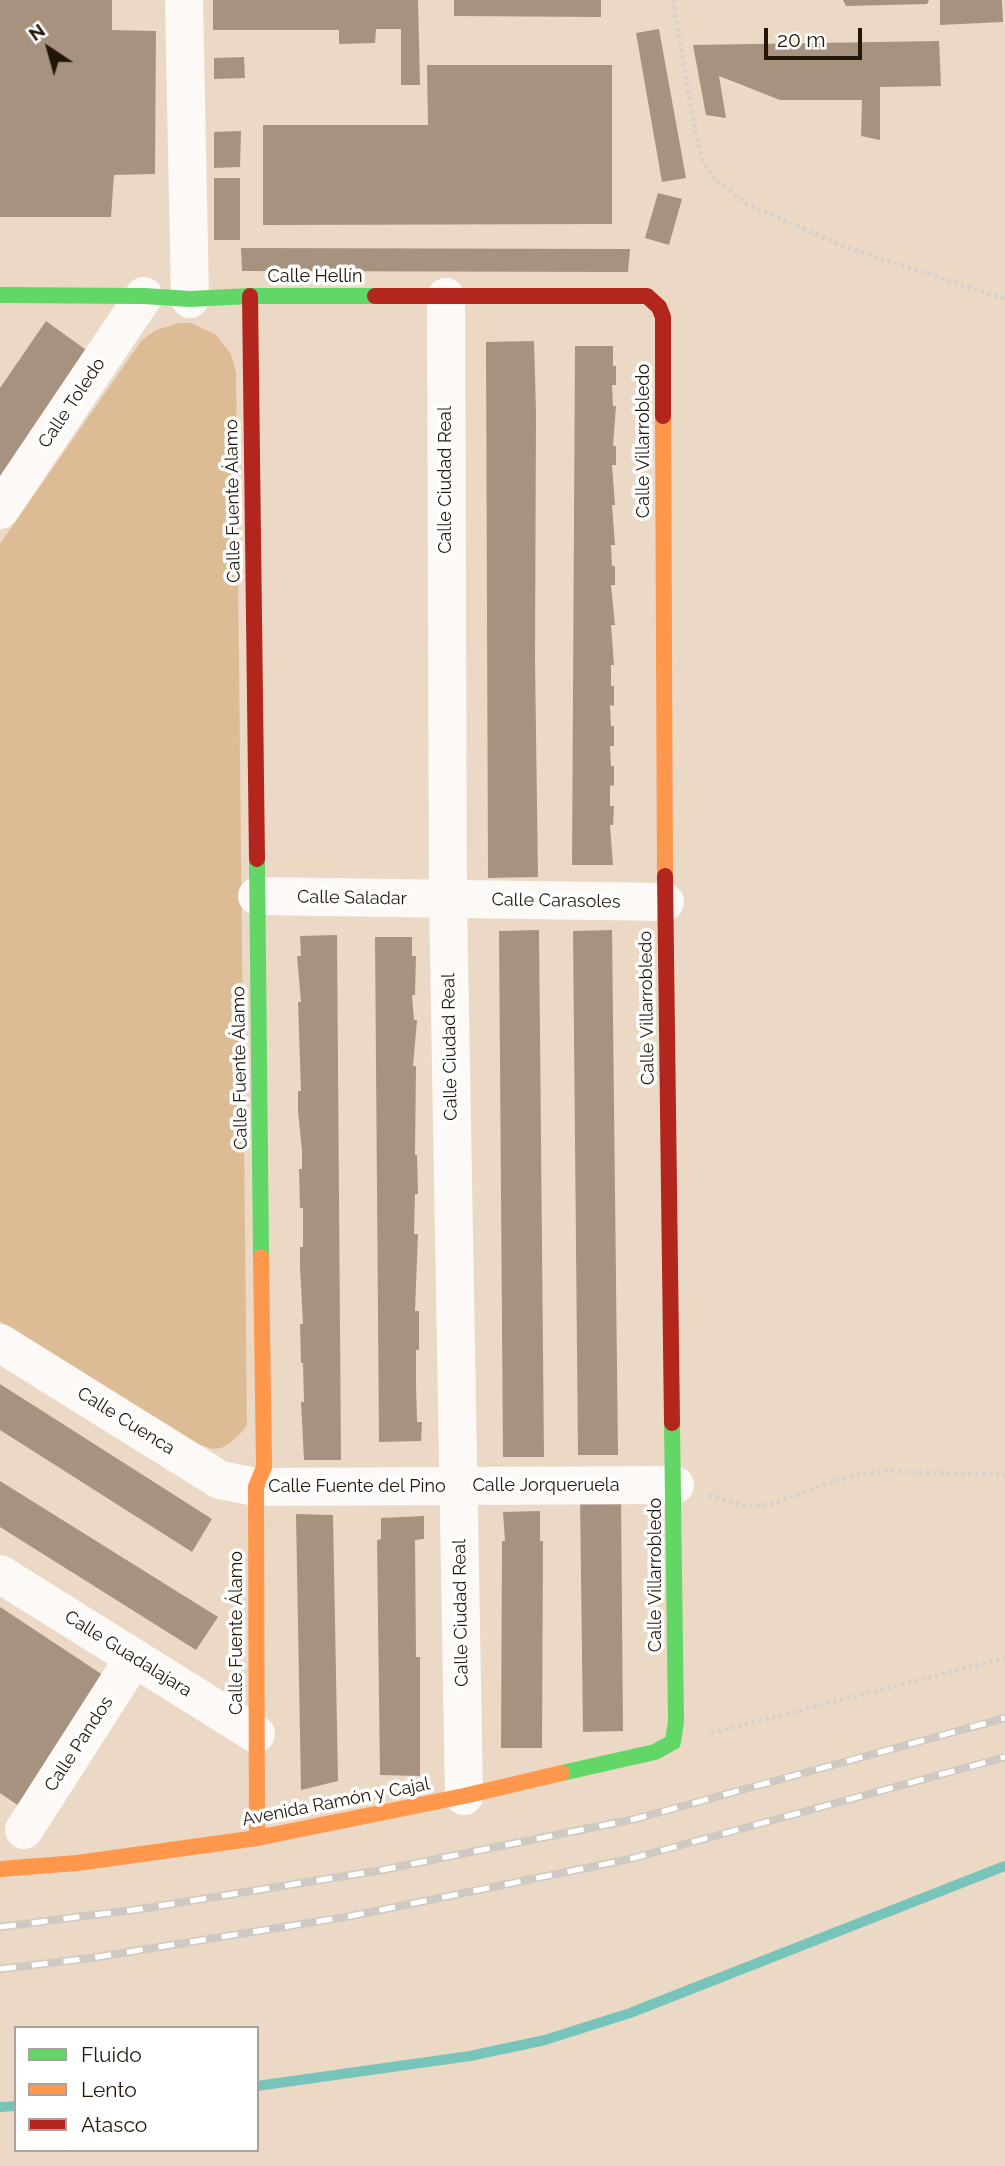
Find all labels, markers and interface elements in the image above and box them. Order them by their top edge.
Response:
north arrow [14,14,84,84]
scale bar [767,14,865,58]
text: N [24,19,49,45]
text: 20 m [777,27,825,52]
street label: Calle Hellín [267,266,363,288]
street label: Calle Toledo [34,354,110,452]
street label: Calle Villarrobledo [633,364,655,518]
street label: Calle Ciudad Real [435,406,457,554]
street label: Calle Fuente Álamo [221,419,245,583]
street label: Calle Saladar [297,886,407,910]
street label: Calle Carasoles [491,889,621,913]
street label: Calle Villarrobledo [635,931,659,1085]
street label: Calle Ciudad Real [438,973,462,1121]
street label: Calle Fuente Álamo [228,986,252,1150]
street label: Calle Cuenca [73,1382,179,1460]
street label: Calle Jorqueruela [472,1475,620,1497]
street label: Calle Fuente del Pino [268,1476,446,1498]
street label: Calle Villarrobledo [645,1498,667,1652]
street label: Calle Ciudad Real [449,1539,473,1687]
street label: Calle Fuente Álamo [226,1551,248,1715]
street label: Calle Guadalajara [60,1606,196,1702]
street label: Calle Pandos [40,1692,118,1796]
street label: Avenida Ramón y Cajal [240,1773,432,1831]
legend [14,2026,259,2152]
text: Fluido [81,2042,142,2067]
text: Lento [81,2077,137,2102]
text: Atasco [81,2112,147,2137]

